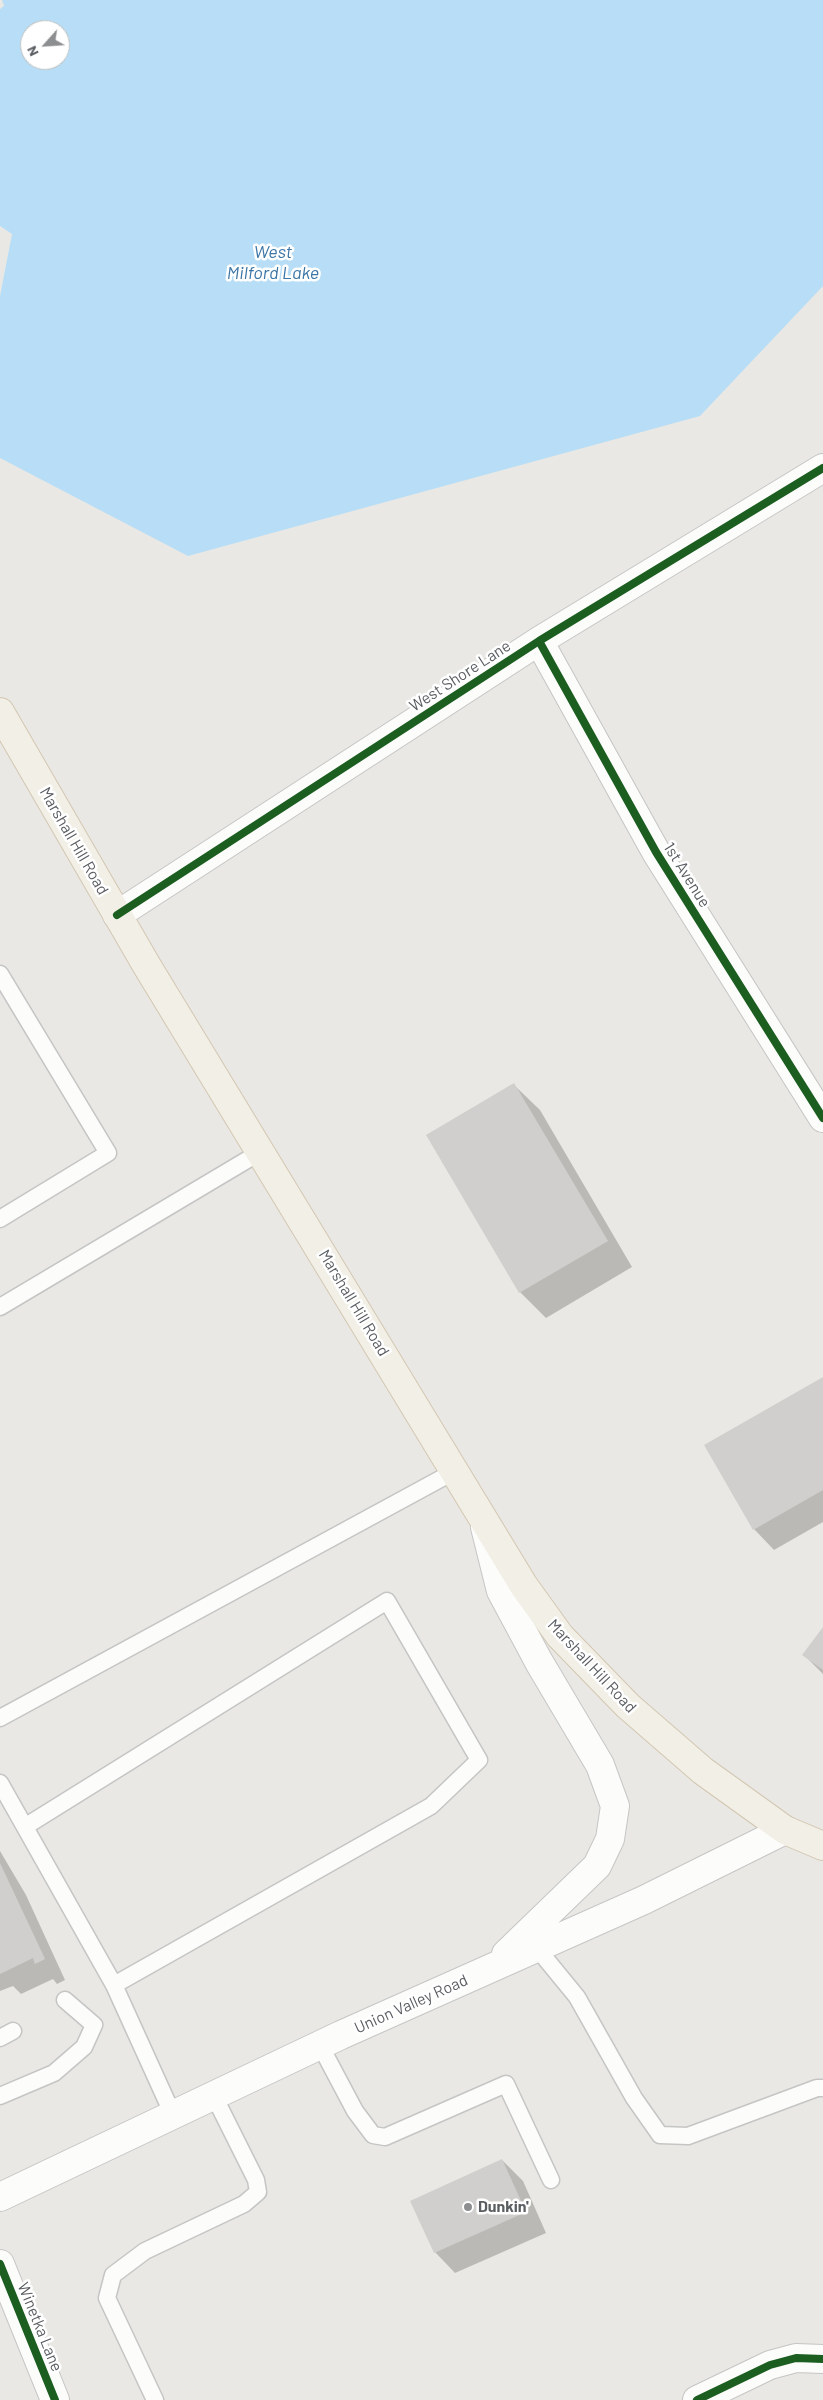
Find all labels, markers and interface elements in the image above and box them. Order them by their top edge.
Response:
north arrow [20,20,70,70]
text: N [22,43,42,59]
water label: West Milford Lake [227,241,319,284]
street label: West Shore Lane [406,636,514,716]
street label: Marshall Hill Road [35,784,113,898]
street label: 1st Avenue [659,839,715,911]
street label: Marshall Hill Road [315,1246,393,1360]
street label: Marshall Hill Road [544,1615,640,1717]
street label: Union Valley Road [351,1970,471,2038]
place label: Dunkin' [478,2197,529,2217]
marker: Dunkin' [462,2201,474,2213]
street label: Winetka Lane [13,2280,67,2374]

